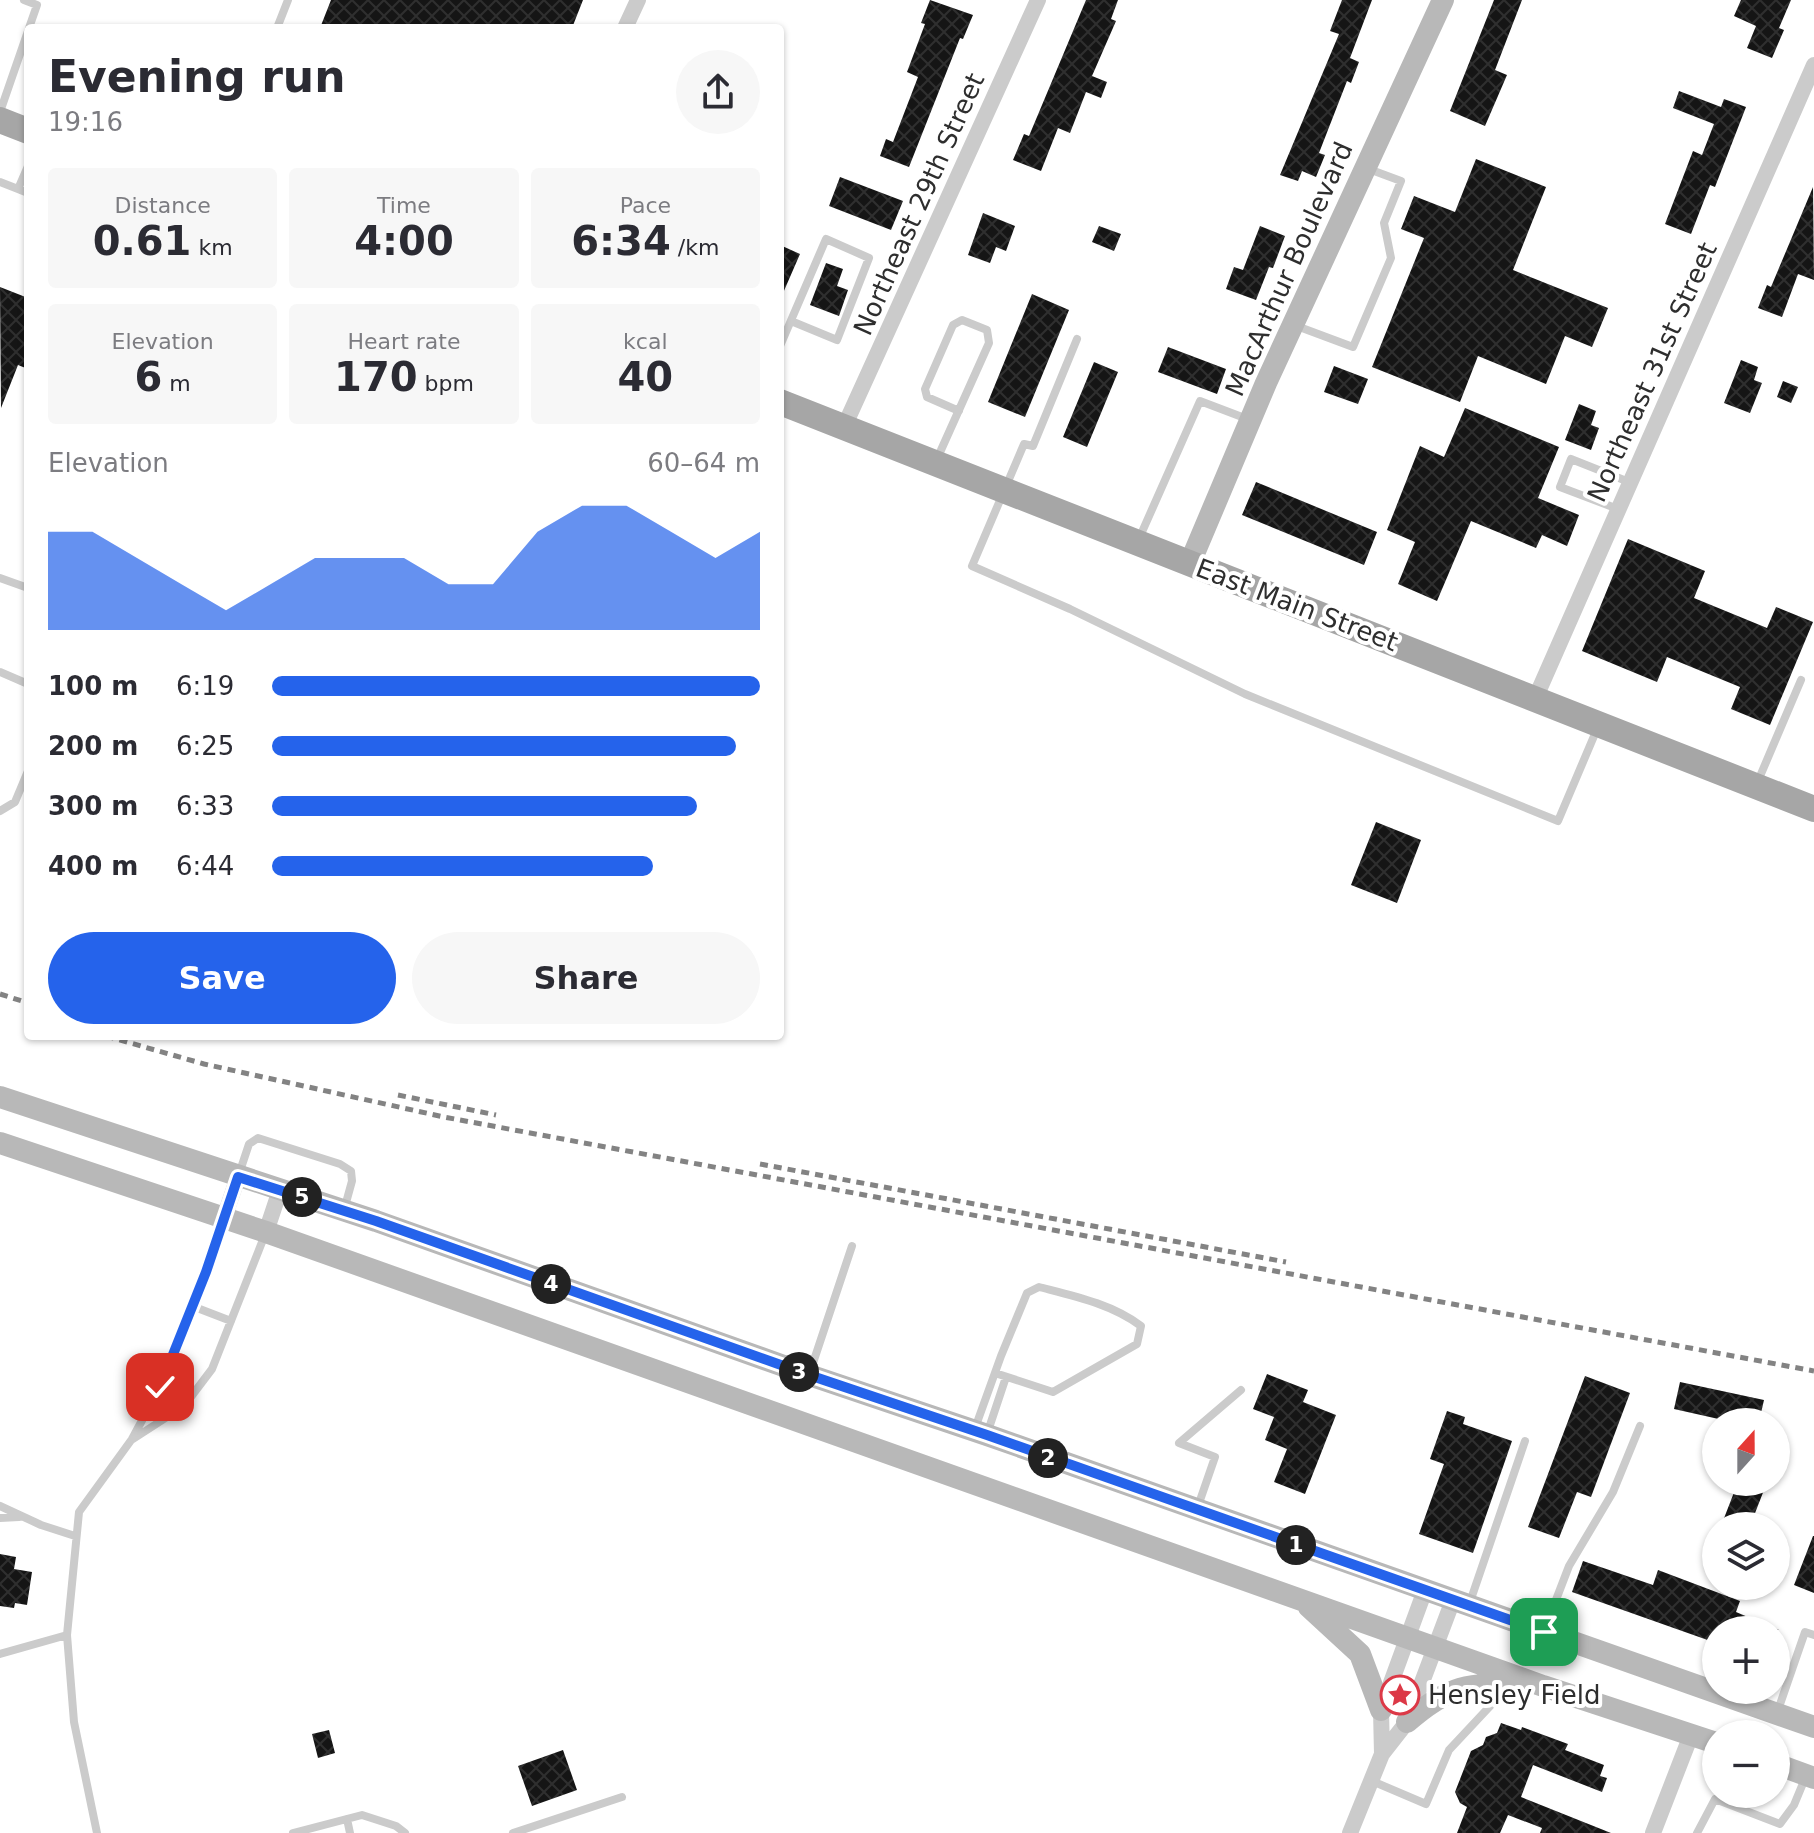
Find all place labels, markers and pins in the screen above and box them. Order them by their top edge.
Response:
pin: 5 [282,1177,322,1217]
pin: 4 [531,1264,571,1304]
pin: 3 [779,1352,819,1392]
pin [126,1353,194,1421]
pin: 2 [1028,1438,1068,1478]
pin: 1 [1276,1525,1316,1565]
pin [1510,1598,1578,1666]
place icon: Hensley Field [1379,1674,1421,1716]
place label: Hensley Field [1428,1680,1600,1710]

